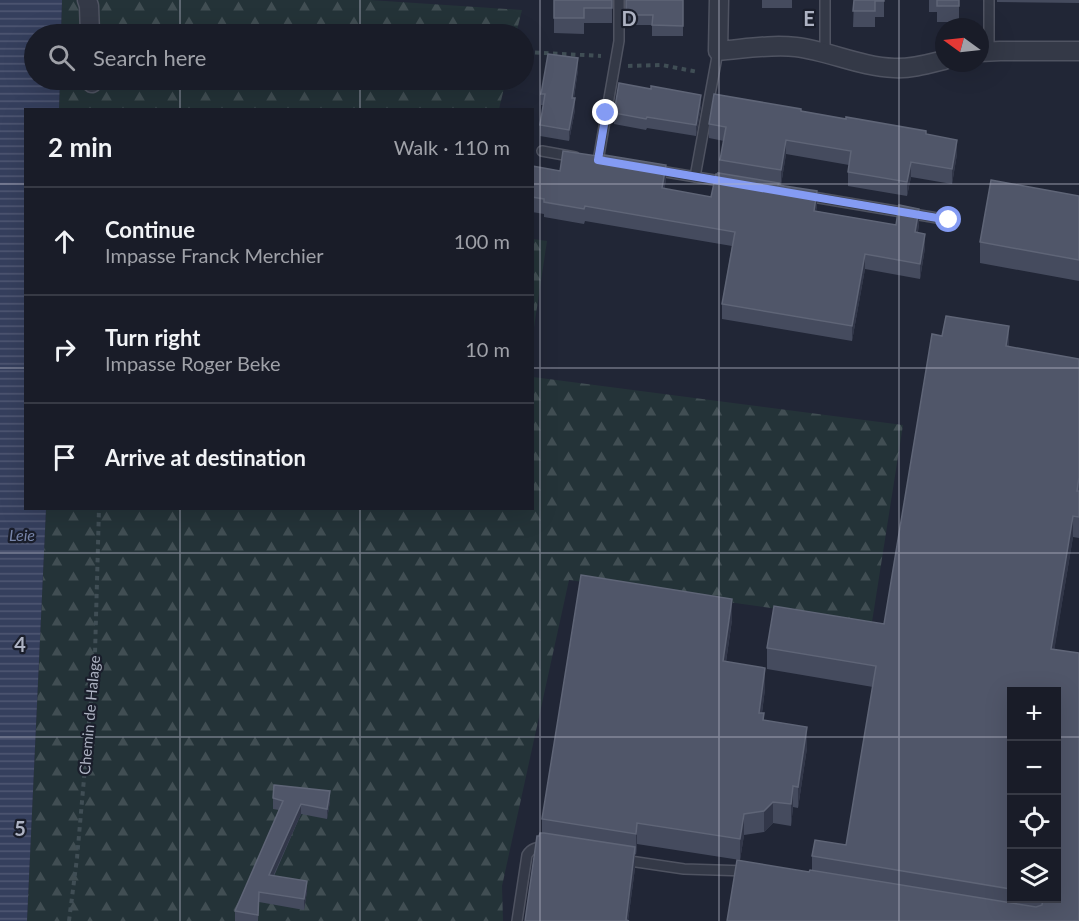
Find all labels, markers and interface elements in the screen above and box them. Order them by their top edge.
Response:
text: D [621,6,637,30]
text: E [803,6,815,30]
north arrow [935,18,989,72]
search box [24,24,534,90]
icon: search [45,41,78,74]
text: Search here [93,44,206,71]
route end [592,99,618,125]
text: 2 min [48,131,112,163]
text: Walk · 110 m [394,135,510,159]
route start [935,206,961,232]
text: Continue [105,216,195,243]
icon: ahead [48,225,81,258]
text: 100 m [454,229,510,253]
text: Impasse Franck Merchier [105,243,324,267]
text: Turn right [105,324,200,351]
icon: right [48,333,81,366]
text: 10 m [465,337,510,361]
text: Impasse Roger Beke [105,351,281,375]
icon: arrive [48,441,81,474]
text: Arrive at destination [105,444,306,471]
water label: Leie [9,525,35,544]
text: 4 [14,632,26,656]
street label: Chemin de Halage [75,654,103,776]
map controls [1007,687,1061,903]
button: + [1007,687,1061,741]
button: − [1007,741,1061,795]
button: locate [1007,795,1061,849]
text: 5 [14,816,26,840]
button: layers [1007,849,1061,903]

